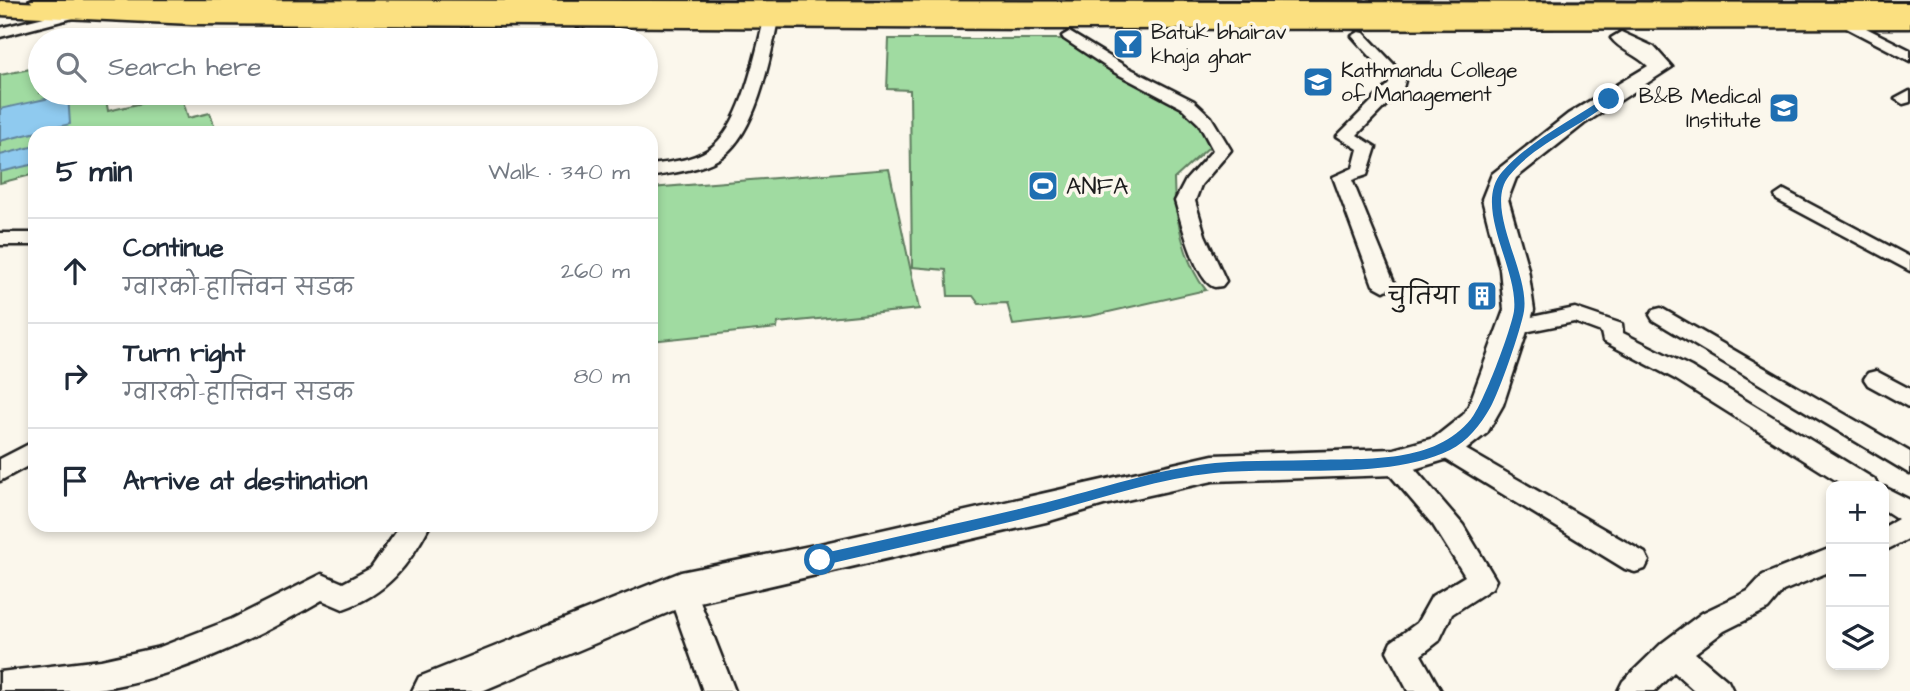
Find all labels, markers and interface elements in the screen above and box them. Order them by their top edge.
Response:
place label: Batuk bhairav khaja ghar [1151,18,1286,73]
bar icon: Batuk bhairav khaja ghar [1111,27,1145,61]
search box [28,28,658,105]
icon: search [52,48,90,86]
text: Search here [108,49,261,85]
place label: Kathmandu College of Management [1341,56,1518,111]
school or university icon: Kathmandu College of Management [1301,65,1335,99]
place label: B&B Medical Institute [1639,82,1761,135]
route end [1593,83,1624,114]
school or university icon: B&B Medical Institute [1767,91,1801,125]
text: 5 min [56,151,132,193]
text: Walk · 340 m [488,156,630,188]
sports icon: ANFA [1026,169,1060,203]
place label: ANFA [1066,170,1128,204]
text: Continue [123,230,224,266]
icon: ahead [56,252,94,290]
text: 260 m [561,255,630,287]
text: ग्वारको-हात्तिवन सडक [123,272,353,304]
place label: चुतिया [1387,278,1461,314]
building icon: चुतिया [1465,279,1499,313]
text: Turn right [123,335,245,371]
icon: right [56,357,94,395]
text: 80 m [573,360,630,392]
text: ग्वारको-हात्तिवन सडक [123,377,353,409]
icon: arrive [56,462,94,500]
text: Arrive at destination [123,463,368,499]
map controls [1826,481,1889,670]
button: + [1826,481,1889,544]
route start [804,544,835,575]
button: − [1826,544,1889,607]
button: layers [1826,607,1889,670]

